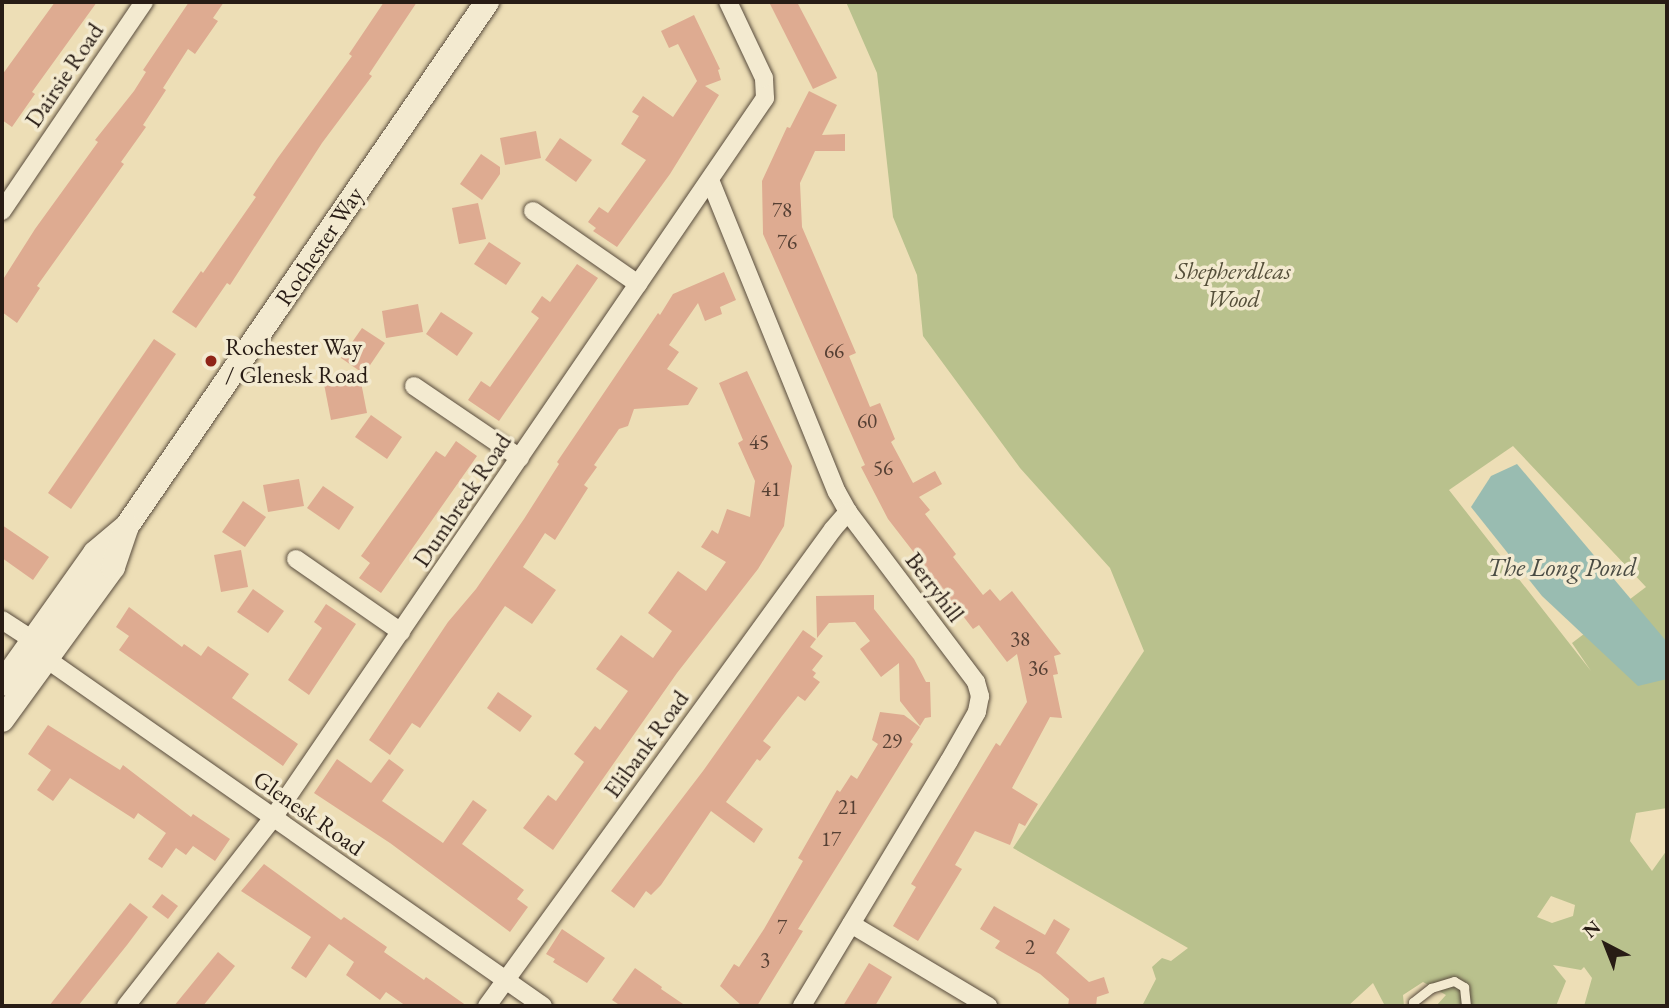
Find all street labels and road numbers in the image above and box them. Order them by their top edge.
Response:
street label: Dairsie Road [19,17,109,133]
street label: Rochester Way [269,181,369,311]
street label: Dumbreck Road [407,428,517,572]
street label: Berryhill [900,546,970,628]
street label: Elibank Road [597,685,695,803]
street label: Glenesk Road [248,764,370,862]

